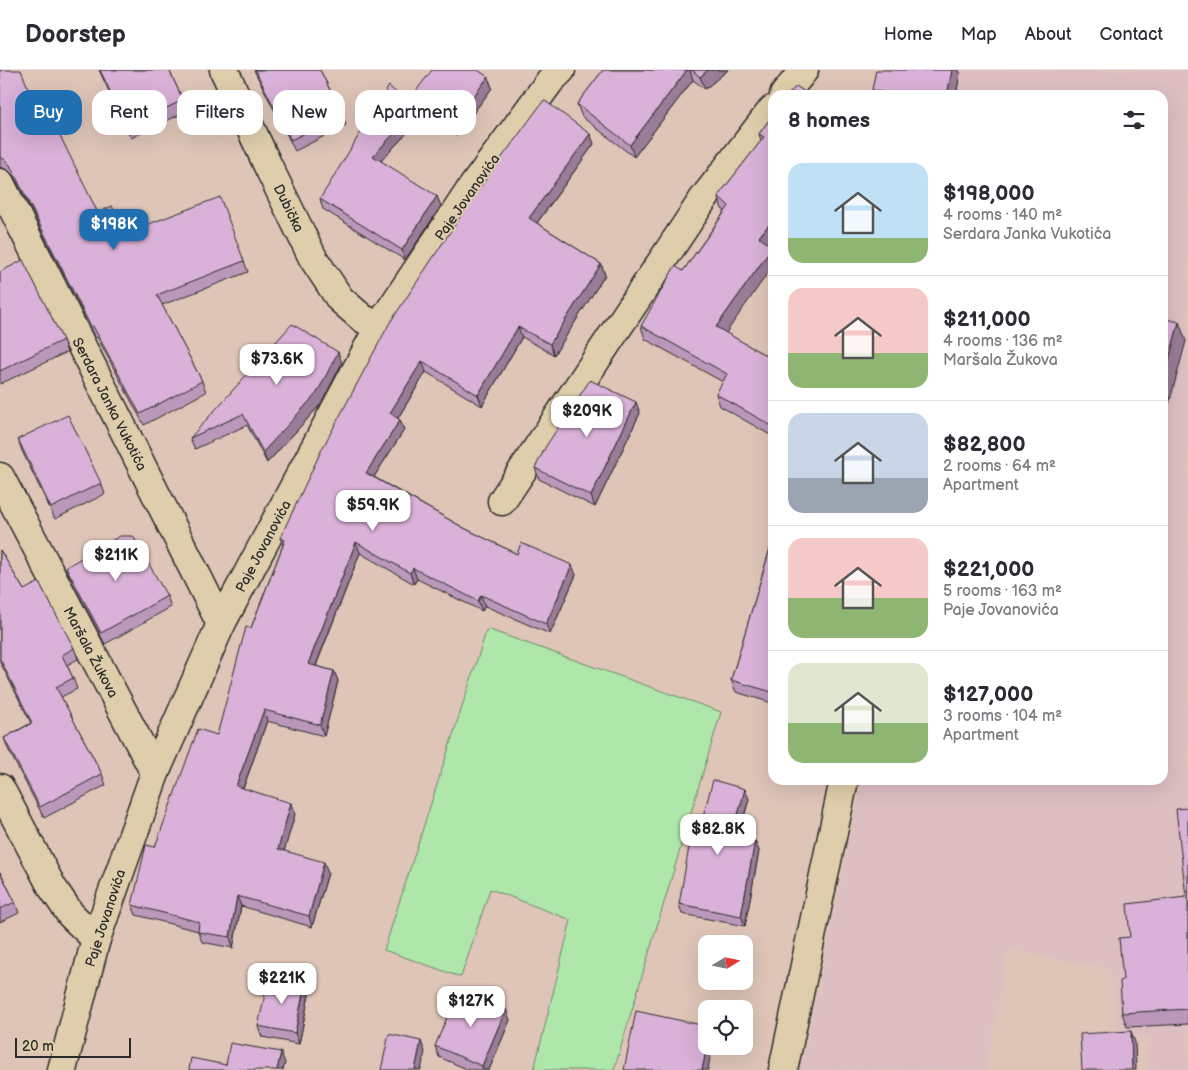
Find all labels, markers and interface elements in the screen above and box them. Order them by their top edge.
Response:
text: Doorstep [25,20,126,49]
text: Home [884,24,933,45]
text: Map [961,24,997,45]
text: About [1025,24,1072,45]
text: Contact [1100,24,1163,45]
chip: Buy [15,90,82,135]
chip: Rent [92,90,167,135]
chip: Filters [177,90,263,135]
chip: New [273,90,345,135]
chip: Apartment [355,90,476,135]
icon: filters [1120,106,1148,134]
text: 8 homes [788,108,870,133]
street label: Paje Jovanovića [431,151,504,244]
street label: Dubička [270,181,307,235]
text: $198,000 [943,181,1035,206]
icon: home [828,183,888,243]
text: 4 rooms · 140 m² [943,206,1062,225]
pin: $198K [79,208,149,251]
text: $198K [90,215,138,234]
text: Serdara Janka Vukotića [943,225,1111,244]
text: $211,000 [943,307,1031,332]
icon: home [828,308,888,368]
text: 4 rooms · 136 m² [943,332,1063,351]
street label: Serdara Janka Vukotića [69,335,151,474]
pin: $73.6K [236,344,318,386]
text: $73.6K [251,350,303,369]
text: Maršala Žukova [943,351,1058,370]
pin: $209K [552,396,622,438]
text: $209K [562,402,612,421]
text: $82,800 [943,432,1026,457]
icon: home [828,433,888,493]
text: 2 rooms · 64 m² [943,457,1056,476]
text: Apartment [943,476,1019,495]
pin: $59.9K [332,490,414,532]
text: $59.9K [347,496,399,515]
street label: Paje Jovanovića [232,497,295,595]
pin: $211K [81,540,151,582]
text: $211K [94,546,138,565]
text: $221,000 [943,557,1034,582]
icon: home [828,558,888,618]
text: 5 rooms · 163 m² [943,582,1062,601]
text: Paje Jovanovića [943,601,1059,620]
street label: Maršala Žukova [59,603,123,701]
text: $127,000 [943,682,1033,707]
icon: home [828,683,888,743]
text: 3 rooms · 104 m² [943,707,1062,726]
text: Apartment [943,726,1019,745]
pin: $82.8K [677,814,759,856]
text: $82.8K [691,820,745,839]
street label: Paje Jovanovića [82,867,129,969]
north arrow [698,935,752,990]
map controls [698,935,753,1055]
pin: $221K [247,962,317,1005]
text: $221K [259,969,306,988]
pin: $127K [436,986,506,1028]
text: $127K [448,992,494,1011]
button: locate [698,1000,753,1055]
scale bar [15,1035,131,1058]
text: 20 m [22,1038,54,1055]

